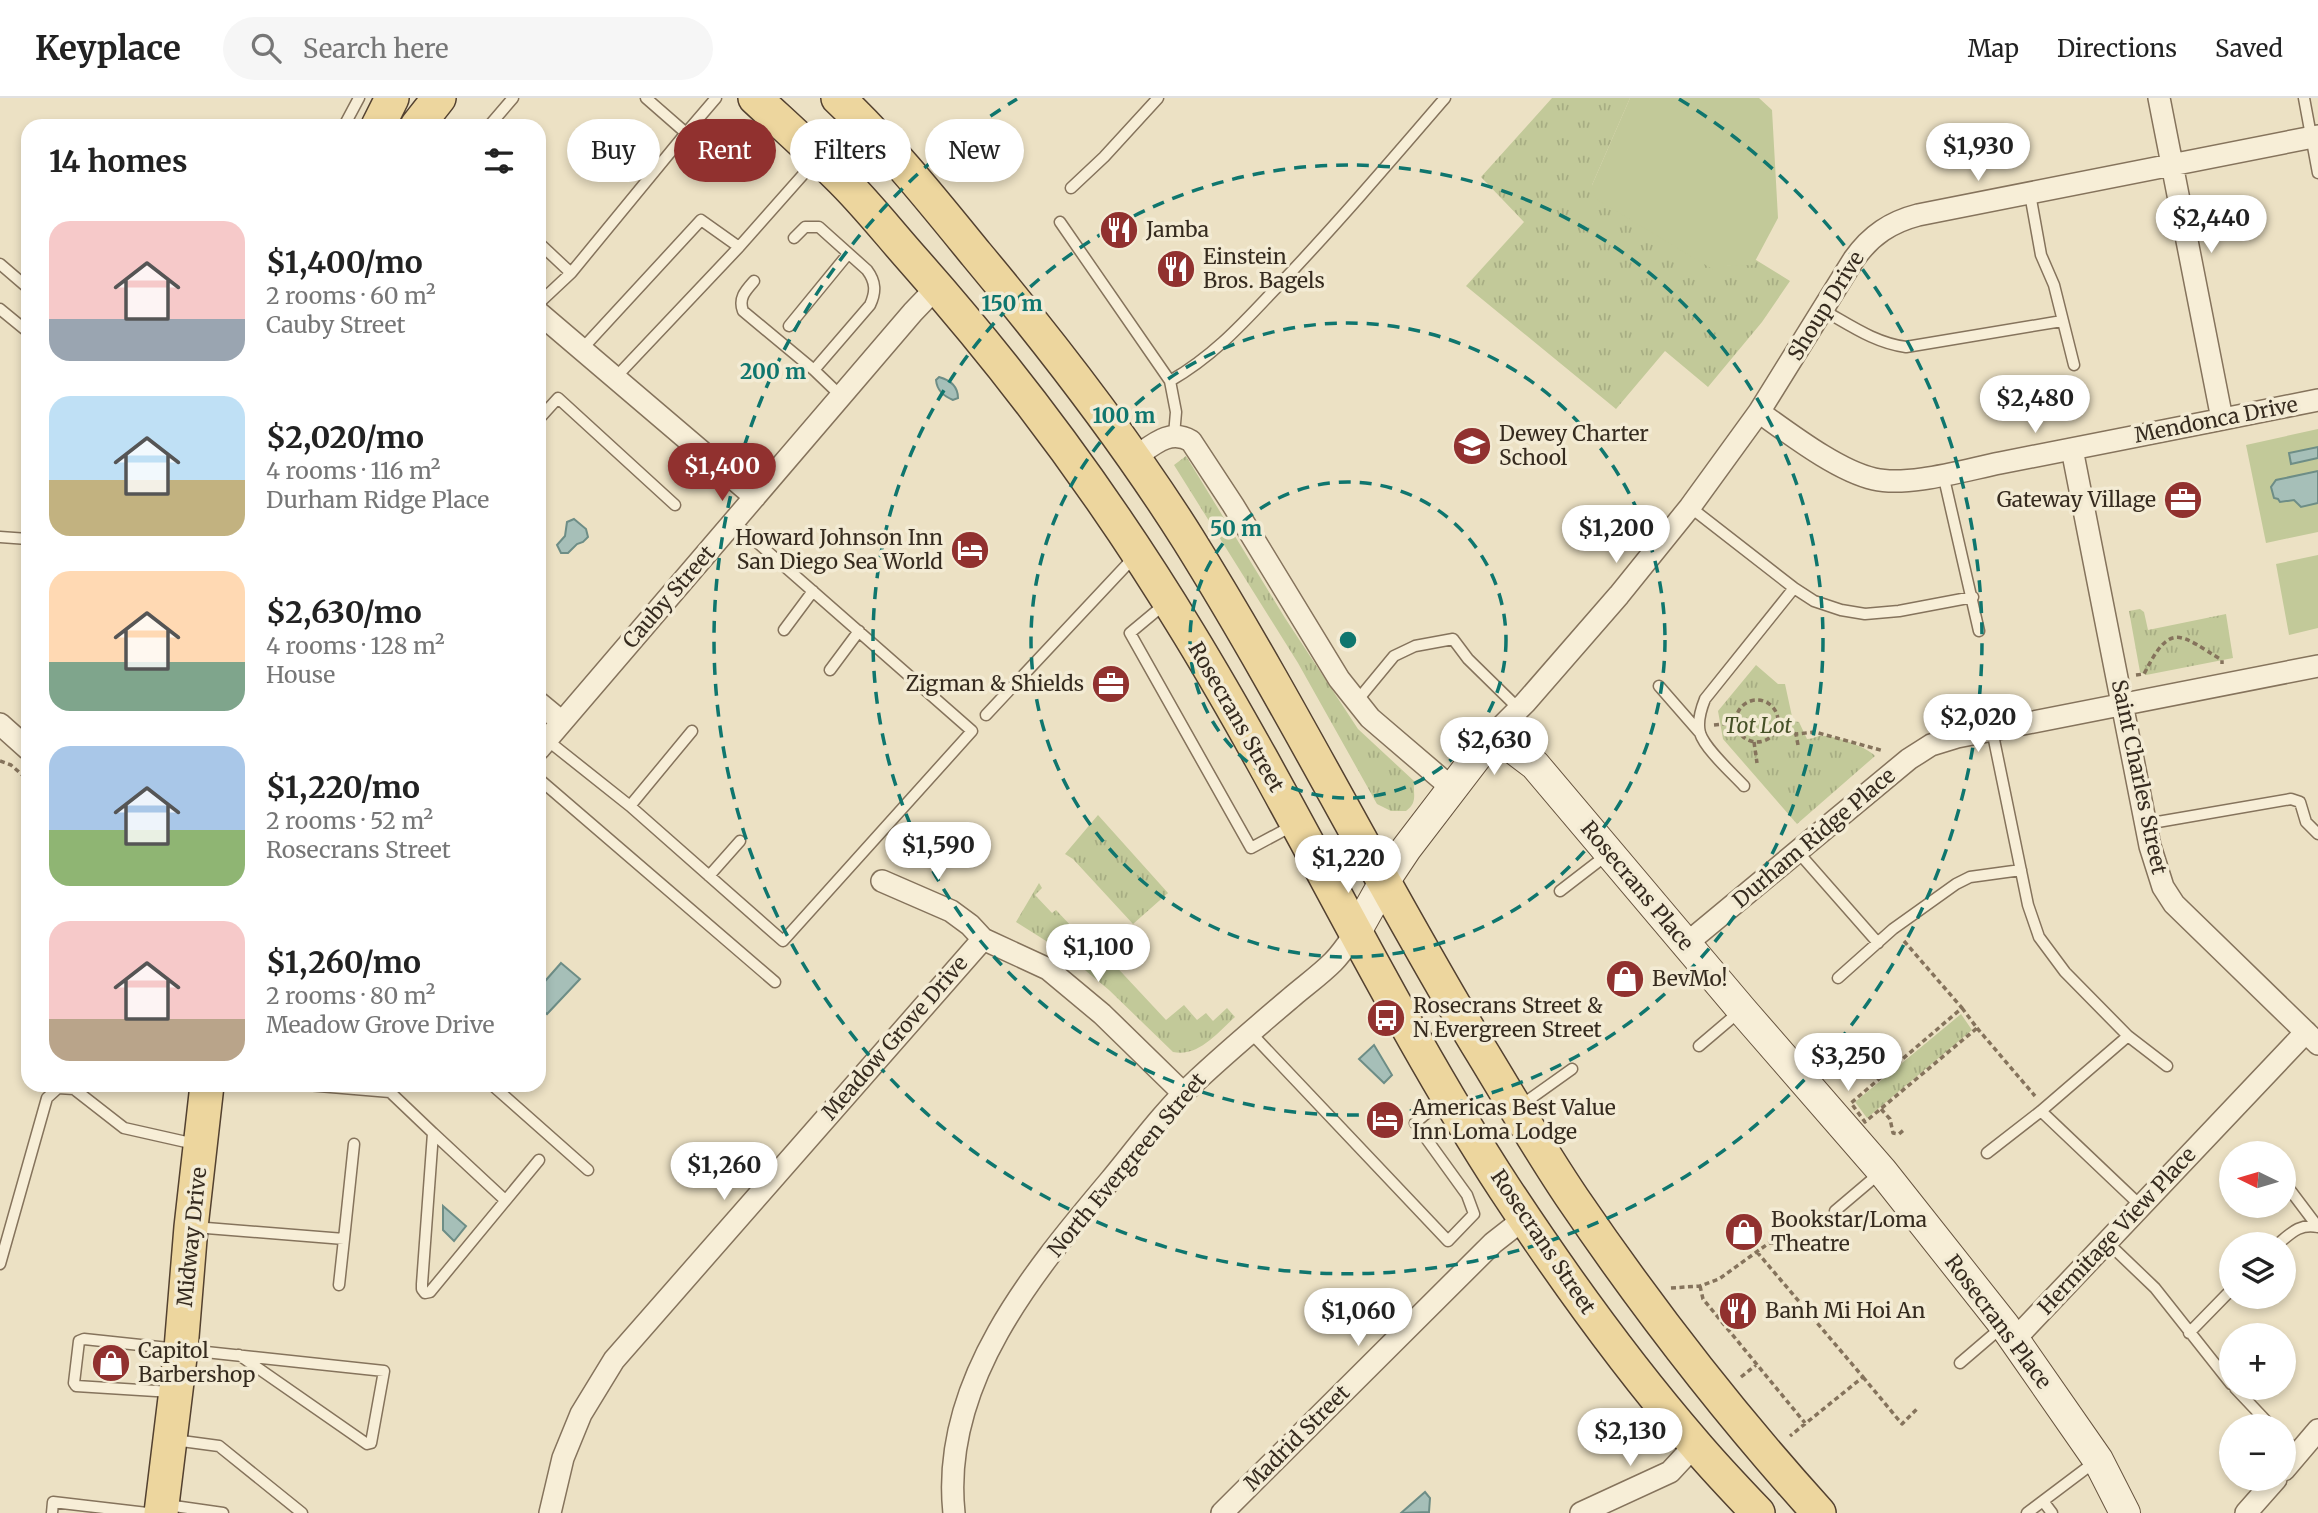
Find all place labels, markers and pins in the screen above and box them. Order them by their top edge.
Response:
pin: $1,930 [1921,123,2035,183]
pin: $2,440 [2154,195,2268,255]
restaurant icon: Jamba [1098,209,1140,251]
place label: Jamba [1145,216,1209,243]
place label: Einstein Bros. Bagels [1203,243,1325,294]
restaurant icon: Einstein Bros. Bagels [1155,248,1197,290]
pin: $2,480 [1978,376,2092,435]
place label: Dewey Charter School [1499,420,1649,471]
school or university icon: Dewey Charter School [1451,425,1493,467]
pin: $1,400 [665,444,779,503]
office icon: Gateway Village [2162,479,2204,521]
place label: Gateway Village [1997,486,2156,513]
pin: $1,200 [1559,505,1673,565]
place label: Howard Johnson Inn San Diego Sea World [735,524,943,575]
hotel icon: Howard Johnson Inn San Diego Sea World [949,529,991,571]
centre of rings [1336,628,1360,652]
office icon: Zigman & Shields [1090,663,1132,705]
place label: Zigman & Shields [906,670,1084,697]
pin: $2,020 [1921,694,2035,754]
pin: $2,630 [1437,718,1551,777]
pin: $1,590 [881,822,995,882]
pin: $1,220 [1291,836,1405,895]
pin: $1,100 [1041,924,1155,984]
shop icon: BevMo! [1604,958,1646,1000]
place label: BevMo! [1652,965,1728,992]
place label: Rosecrans Street & N Evergreen Street [1413,992,1603,1043]
bus stop icon: Rosecrans Street & N Evergreen Street [1365,997,1407,1039]
pin: $3,250 [1791,1034,1905,1093]
place label: Americas Best Value Inn Loma Lodge [1411,1094,1616,1145]
hotel icon: Americas Best Value Inn Loma Lodge [1364,1099,1406,1141]
pin: $1,260 [667,1142,781,1202]
place label: Bookstar/Loma Theatre [1771,1206,1927,1257]
shop icon: Bookstar/Loma Theatre [1723,1211,1765,1253]
pin: $1,060 [1301,1288,1415,1348]
restaurant icon: Banh Mi Hoi An [1717,1290,1759,1332]
place label: Banh Mi Hoi An [1765,1297,1925,1324]
place label: Capitol Barbershop [138,1337,255,1388]
shop icon: Capitol Barbershop [90,1342,132,1384]
pin: $2,130 [1573,1408,1687,1468]

